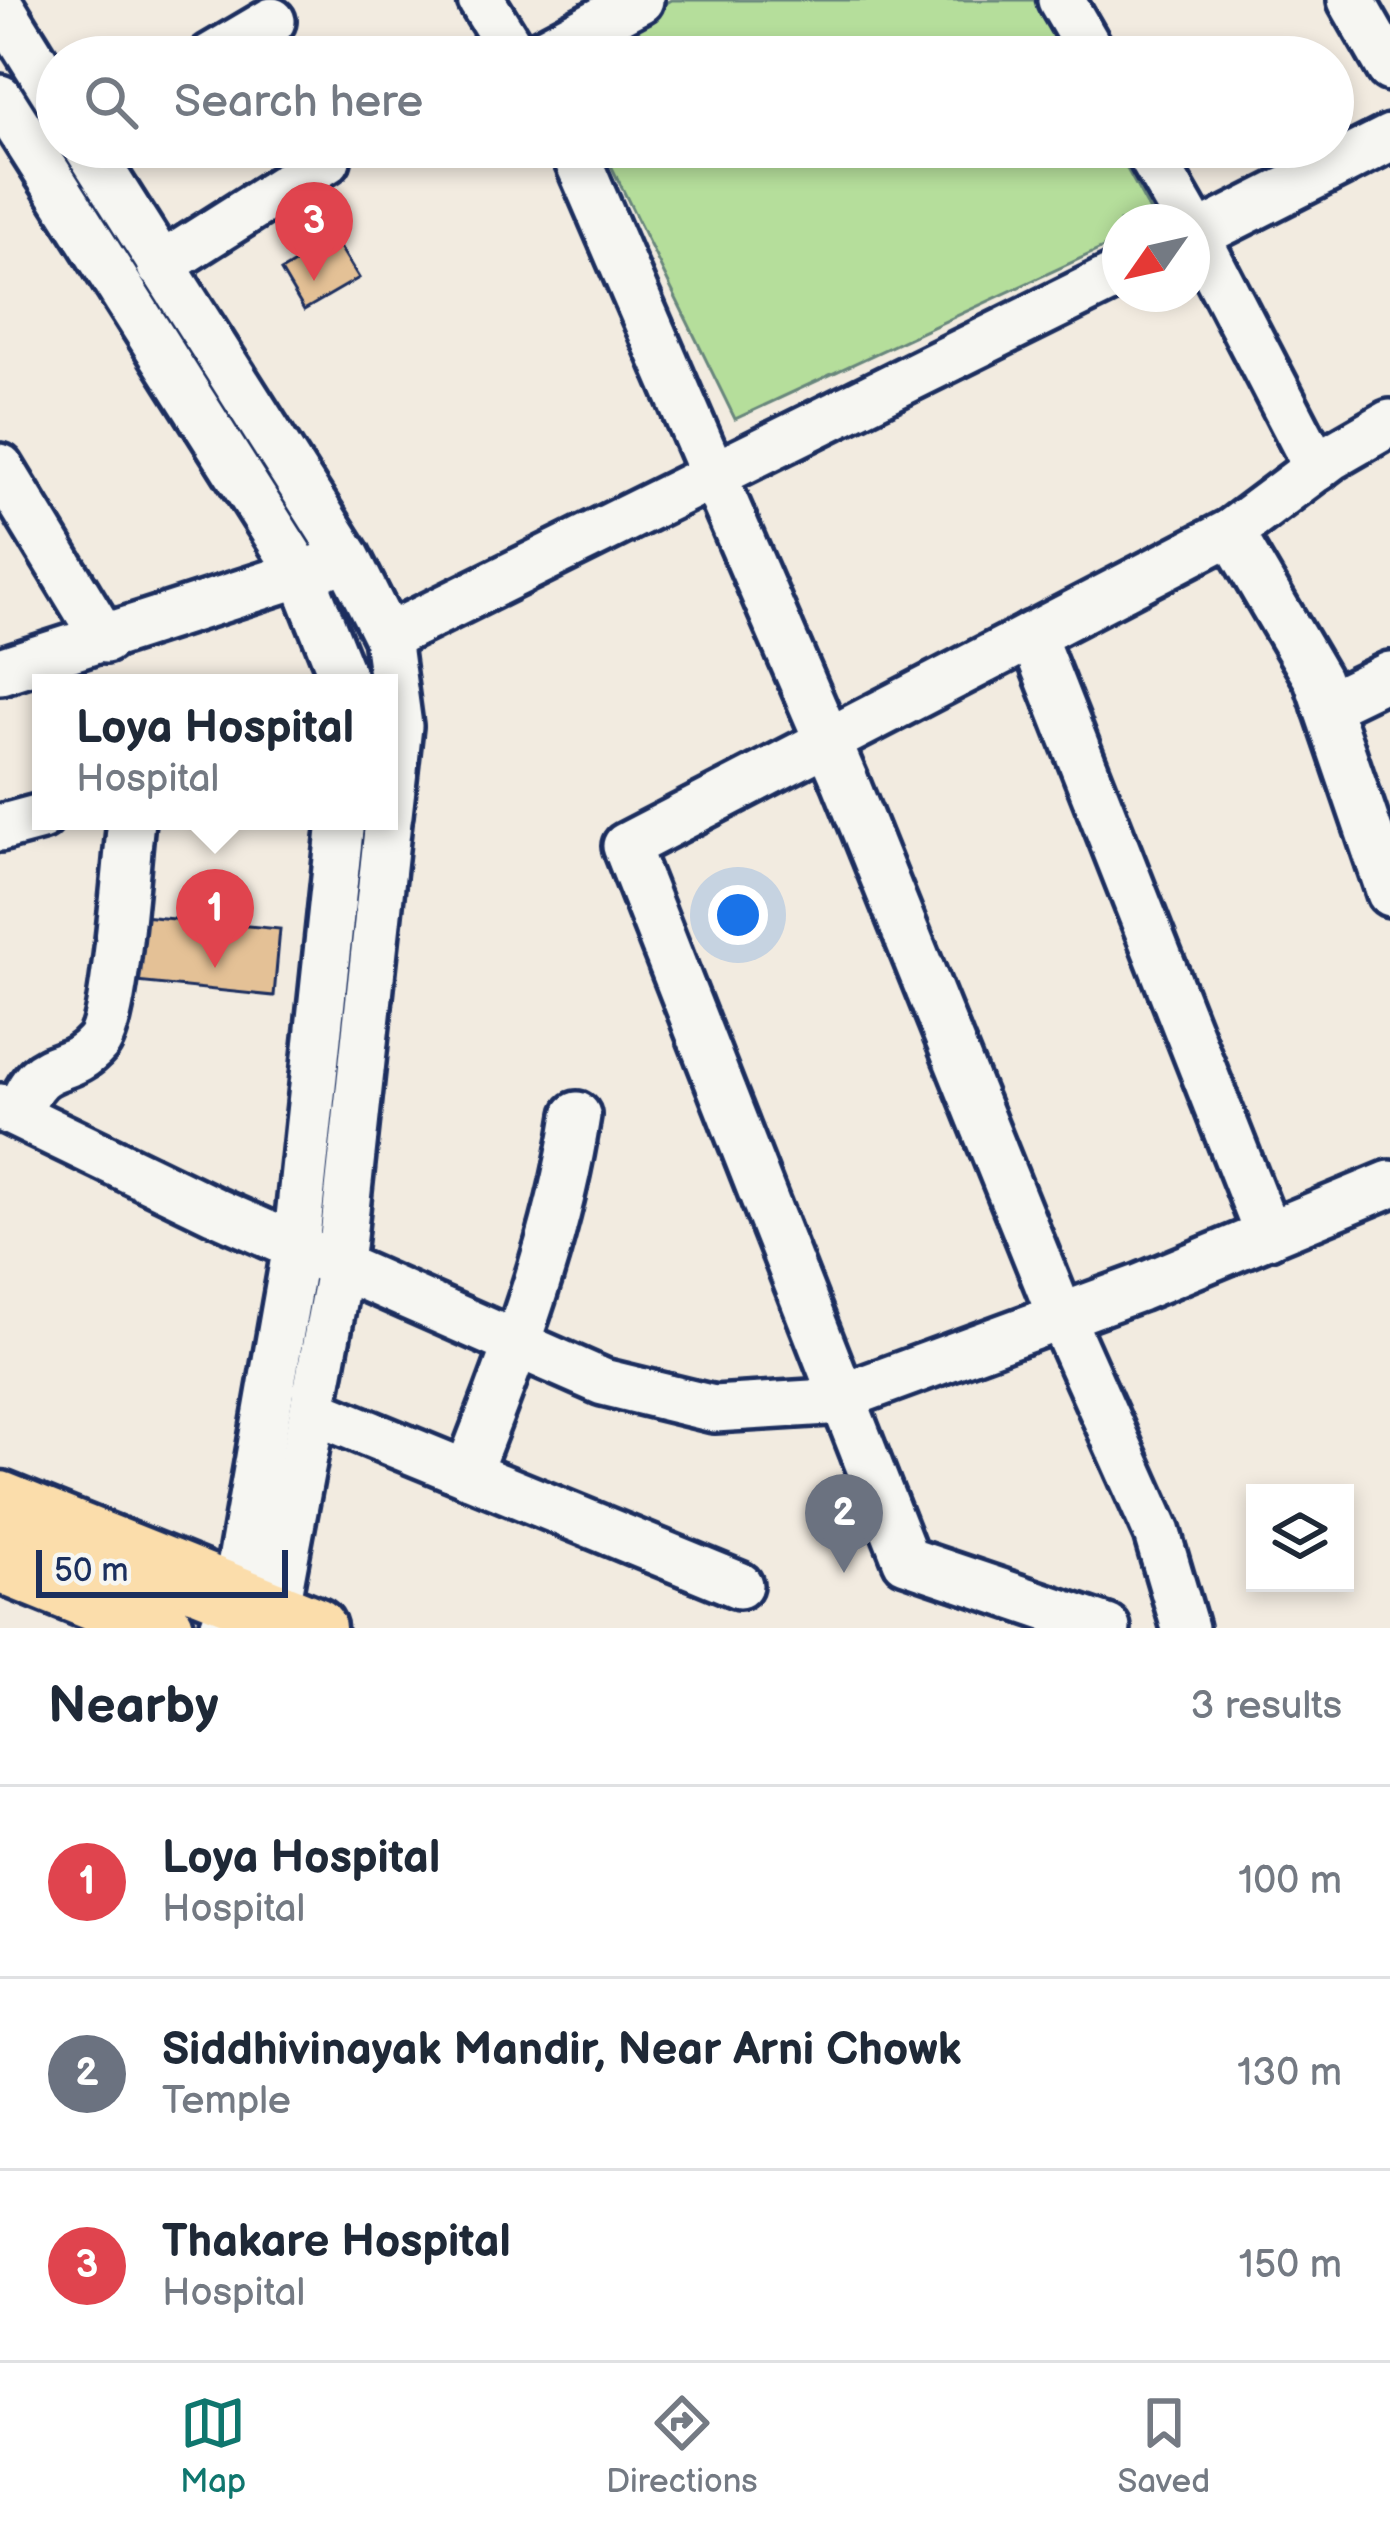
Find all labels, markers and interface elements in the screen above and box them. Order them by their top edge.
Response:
search box [36,36,1354,168]
icon: search [78,69,144,135]
text: Search here [174,75,423,130]
pin: 3 [275,182,353,281]
north arrow [1102,204,1210,312]
popup [32,674,398,830]
text: Loya Hospital [76,701,354,756]
text: Hospital [76,756,219,803]
pin: 1 [176,869,254,968]
your location [708,885,768,945]
pin: 2 [805,1474,883,1573]
map controls [1246,1484,1354,1592]
button: layers [1246,1484,1354,1592]
scale bar [36,1544,288,1597]
text: 50 m [54,1551,129,1591]
text: Nearby [48,1676,219,1737]
text: 3 results [1190,1683,1342,1730]
text: Loya Hospital [162,1831,440,1886]
text: 1 [79,1858,95,1905]
text: 100 m [1238,1858,1342,1905]
text: Hospital [162,1886,305,1933]
text: Siddhivinayak Mandir, Near Arni Chowk [162,2023,961,2078]
text: 2 [75,2050,99,2097]
text: 130 m [1237,2050,1342,2097]
text: Temple [162,2078,291,2125]
text: Thakare Hospital [162,2215,511,2270]
text: 3 [76,2242,98,2289]
text: 150 m [1239,2242,1342,2289]
text: Hospital [162,2270,305,2317]
tab: Map [180,2390,246,2502]
tab: Directions [606,2390,758,2502]
tab: Saved [1117,2390,1210,2502]

